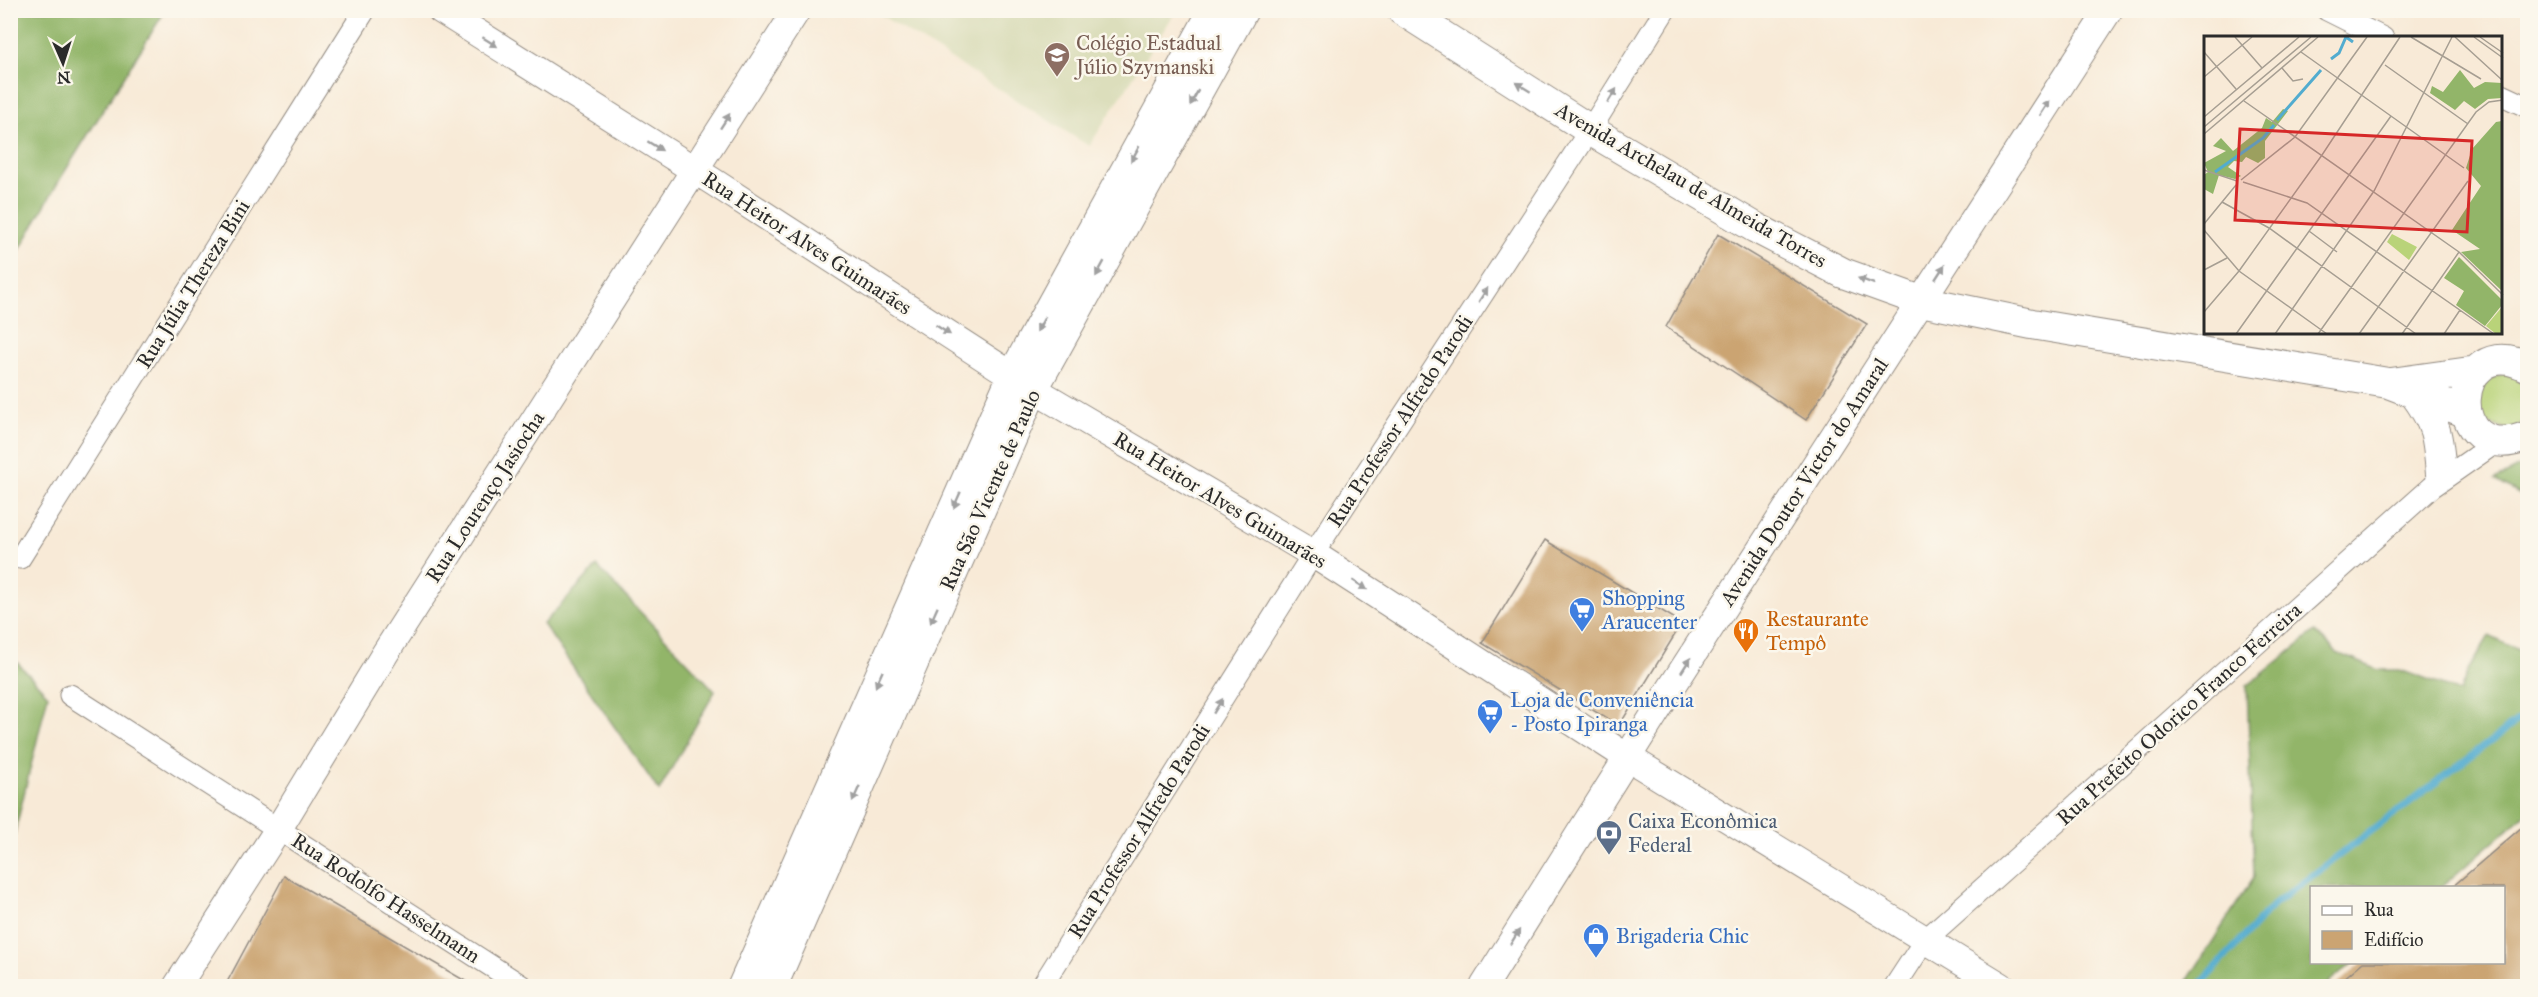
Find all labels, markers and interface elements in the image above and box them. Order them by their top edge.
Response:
place label: Colégio Estadual Júlio Szymanski [1074,30,1222,80]
north arrow [33,33,93,93]
one-way arrow [482,36,498,47]
inset map [2204,36,2502,334]
school or university icon: Colégio Estadual Júlio Szymanski [1042,40,1072,78]
text: N [56,68,71,87]
one-way arrow [1515,82,1531,93]
one-way arrow [1606,88,1617,104]
one-way arrow [1190,90,1200,107]
street label: Avenida Archelau de Almeida Torres [1550,96,1831,274]
one-way arrow [2040,100,2051,116]
one-way arrow [719,113,731,129]
one-way arrow [647,140,663,151]
one-way arrow [1130,145,1140,162]
street label: Rua Heitor Alves Guimarães [697,166,917,320]
street label: Rua Júlia Thereza Bini [130,195,256,373]
one-way arrow [1095,261,1105,278]
one-way arrow [1934,264,1945,280]
one-way arrow [1857,276,1875,285]
one-way arrow [1477,287,1488,303]
street label: Rua Professor Alfredo Parodi [1322,310,1479,532]
one-way arrow [1036,316,1046,333]
one-way arrow [935,324,951,335]
street label: Avenida Doutor Victor do Amaral [1713,353,1894,612]
street label: Rua São Vicente de Paulo [934,385,1046,594]
street label: Rua Lourenço Jasiocha [420,406,550,587]
street label: Rua Heitor Alves Guimarães [1109,426,1331,574]
one-way arrow [953,492,962,509]
one-way arrow [1352,579,1368,590]
place label: Shopping Araucenter [1601,585,1697,635]
supermarket icon: Shopping Araucenter [1567,595,1597,633]
street label: Rua Prefeito Odorico Franco Ferreira [2051,597,2307,831]
place label: Restaurante Tempô [1766,606,1869,656]
one-way arrow [930,607,939,624]
restaurant icon: Restaurante Tempô [1731,616,1761,654]
one-way arrow [1680,657,1691,673]
one-way arrow [874,670,883,688]
place label: Loja de Conveniência - Posto Ipiranga [1510,687,1694,737]
supermarket icon: Loja de Conveniência - Posto Ipiranga [1475,697,1505,735]
one-way arrow [1212,698,1223,714]
street label: Rua Professor Alfredo Parodi [1062,719,1216,943]
one-way arrow [852,785,861,802]
place label: Caixa Econômica Federal [1628,808,1778,858]
bank icon: Caixa Econômica Federal [1594,818,1624,856]
street label: Rua Rodolfo Hasselmann [287,827,485,969]
legend [2310,886,2505,964]
text: Rua [2364,899,2394,921]
shop icon: Brigaderia Chic [1581,921,1611,959]
place label: Brigaderia Chic [1616,923,1749,949]
one-way arrow [1509,929,1520,945]
text: Edifício [2364,929,2423,951]

